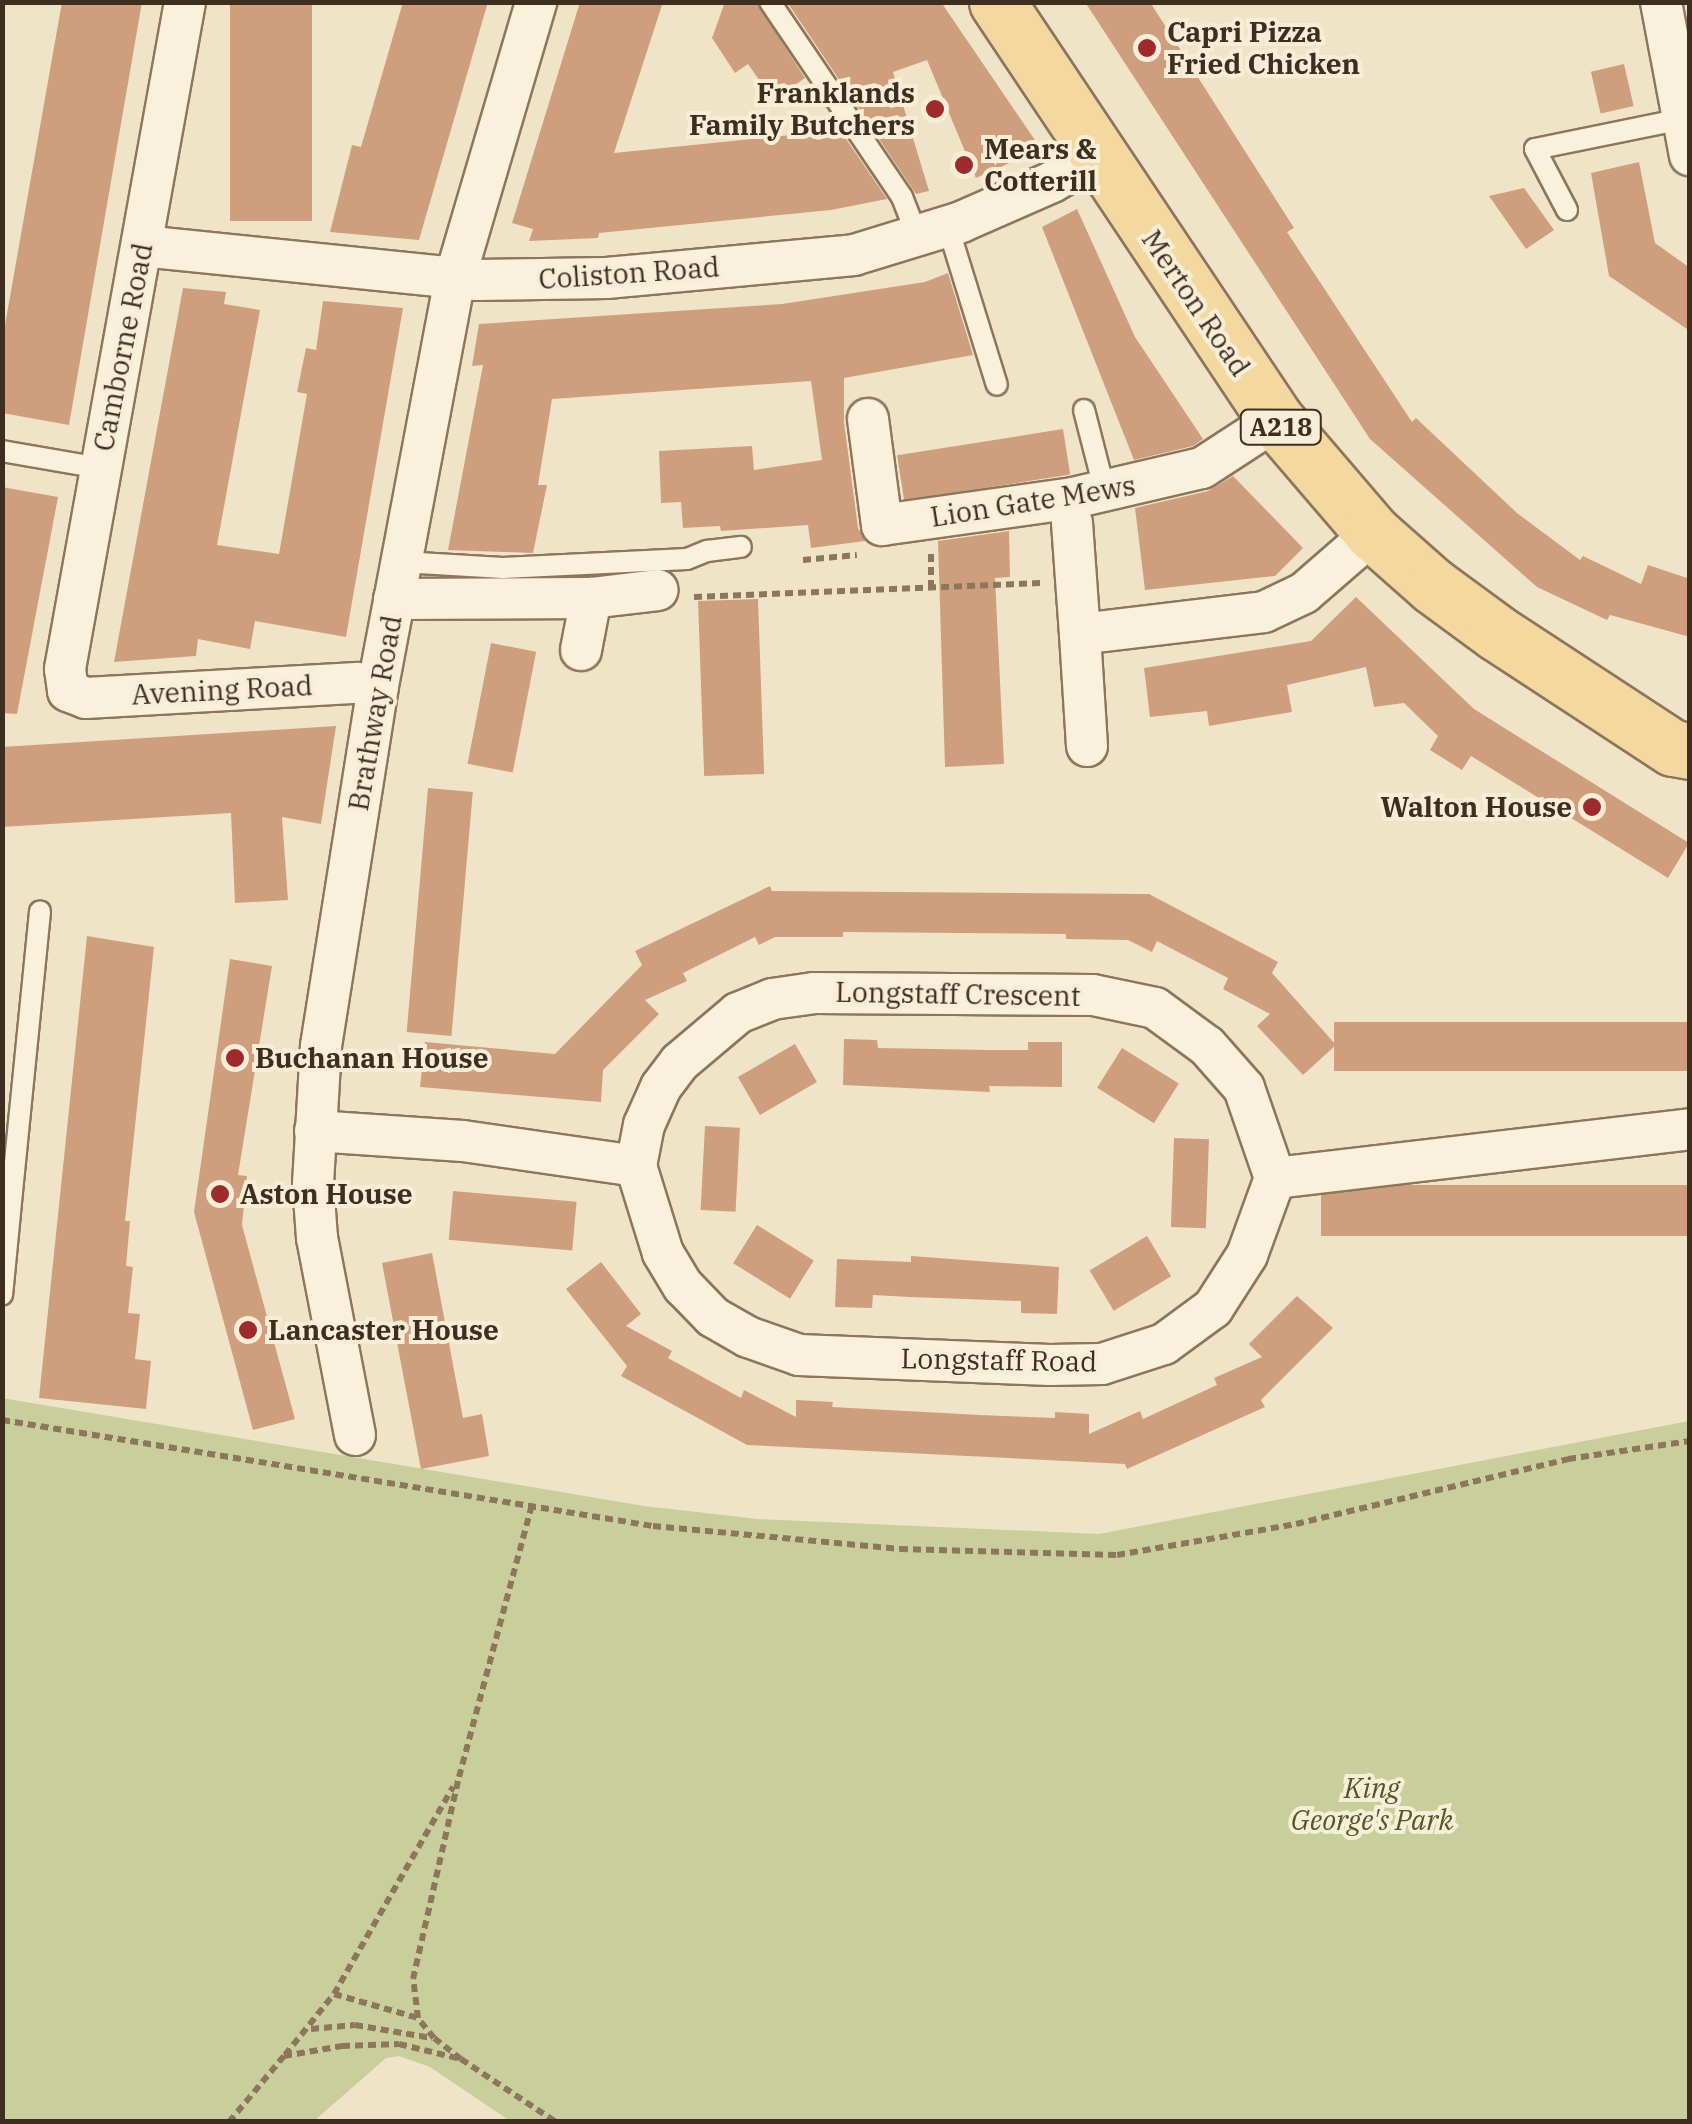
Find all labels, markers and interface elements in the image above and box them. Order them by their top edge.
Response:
place label: Capri Pizza Fried Chicken [1167,15,1360,81]
marker: Capri Pizza Fried Chicken [1136,37,1158,59]
place label: Franklands Family Butchers [689,76,915,142]
marker: Franklands Family Butchers [924,98,946,120]
place label: Mears & Cotterill [984,132,1097,198]
marker: Mears & Cotterill [953,154,975,176]
street label: Merton Road [1135,224,1257,382]
street label: Camborne Road [86,240,160,454]
street label: Coliston Road [537,250,721,296]
road number: A218 [1238,407,1324,447]
street label: Lion Gate Mews [928,468,1138,534]
street label: Brathway Road [341,613,409,813]
street label: Avening Road [131,668,313,712]
place label: Walton House [1380,790,1572,824]
marker: Walton House [1581,796,1603,818]
street label: Longstaff Crescent [835,975,1081,1013]
place label: Buchanan House [255,1041,489,1075]
marker: Buchanan House [224,1047,246,1069]
place label: Aston House [240,1177,413,1211]
marker: Aston House [209,1183,231,1205]
place label: Lancaster House [268,1313,499,1347]
marker: Lancaster House [237,1319,259,1341]
street label: Longstaff Road [900,1341,1098,1379]
park label: King George's Park [1291,1771,1453,1837]

